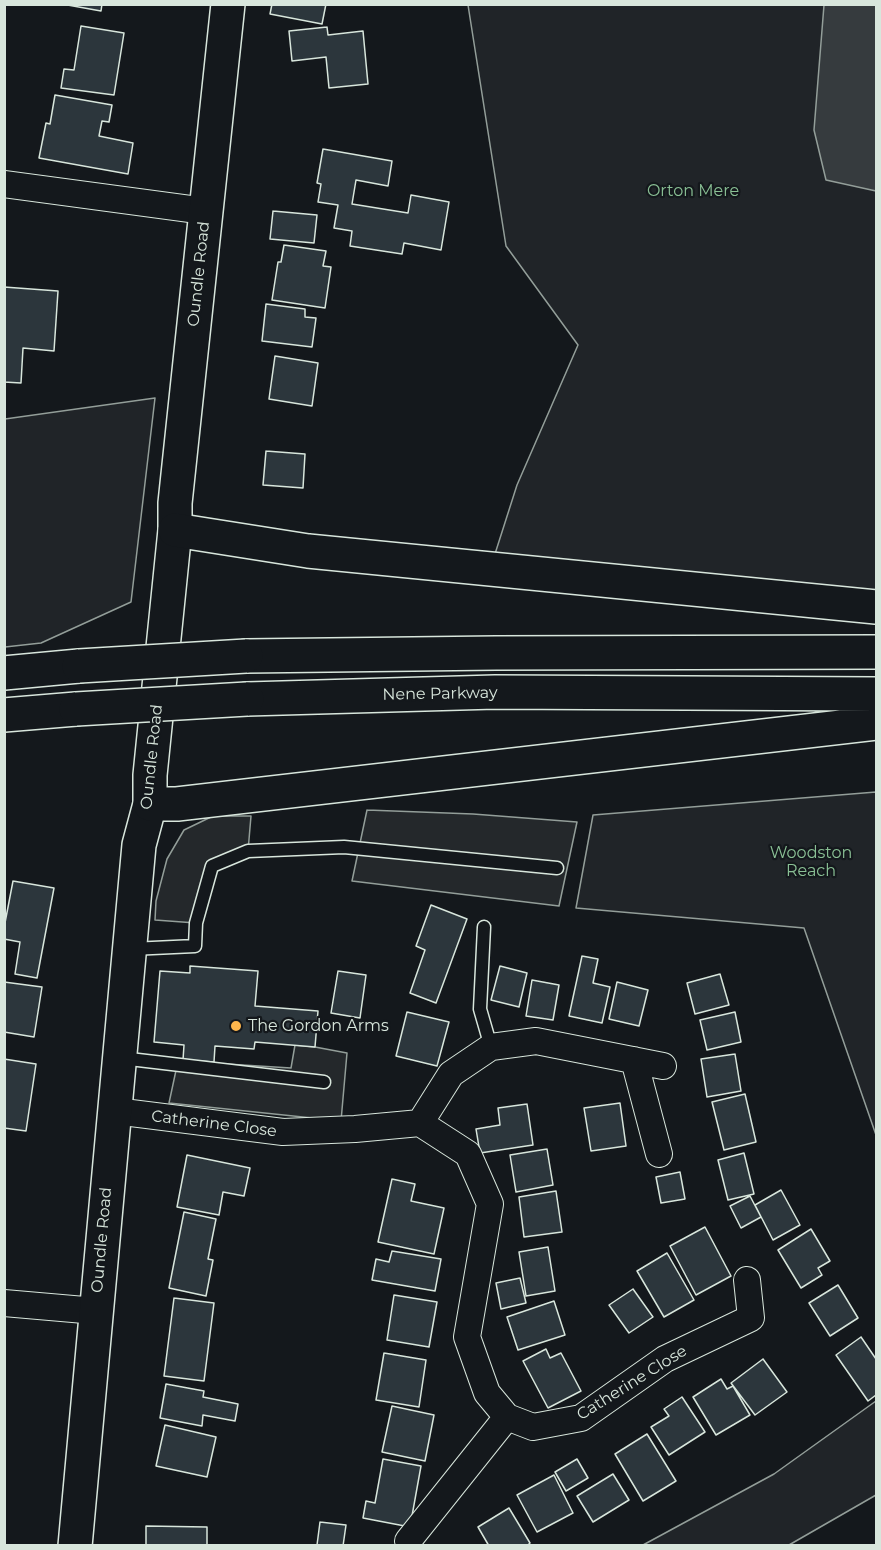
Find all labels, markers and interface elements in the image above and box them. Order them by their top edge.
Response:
park label: Orton Mere [647,181,739,201]
street label: Oundle Road [184,220,214,328]
street label: Nene Parkway [382,683,498,705]
street label: Oundle Road [137,703,167,811]
park label: Woodston Reach [770,843,852,881]
place label: The Gordon Arms [248,1016,389,1036]
marker: The Gordon Arms [229,1019,243,1033]
street label: Catherine Close [150,1107,278,1141]
street label: Oundle Road [88,1186,116,1294]
street label: Catherine Close [573,1341,691,1425]

